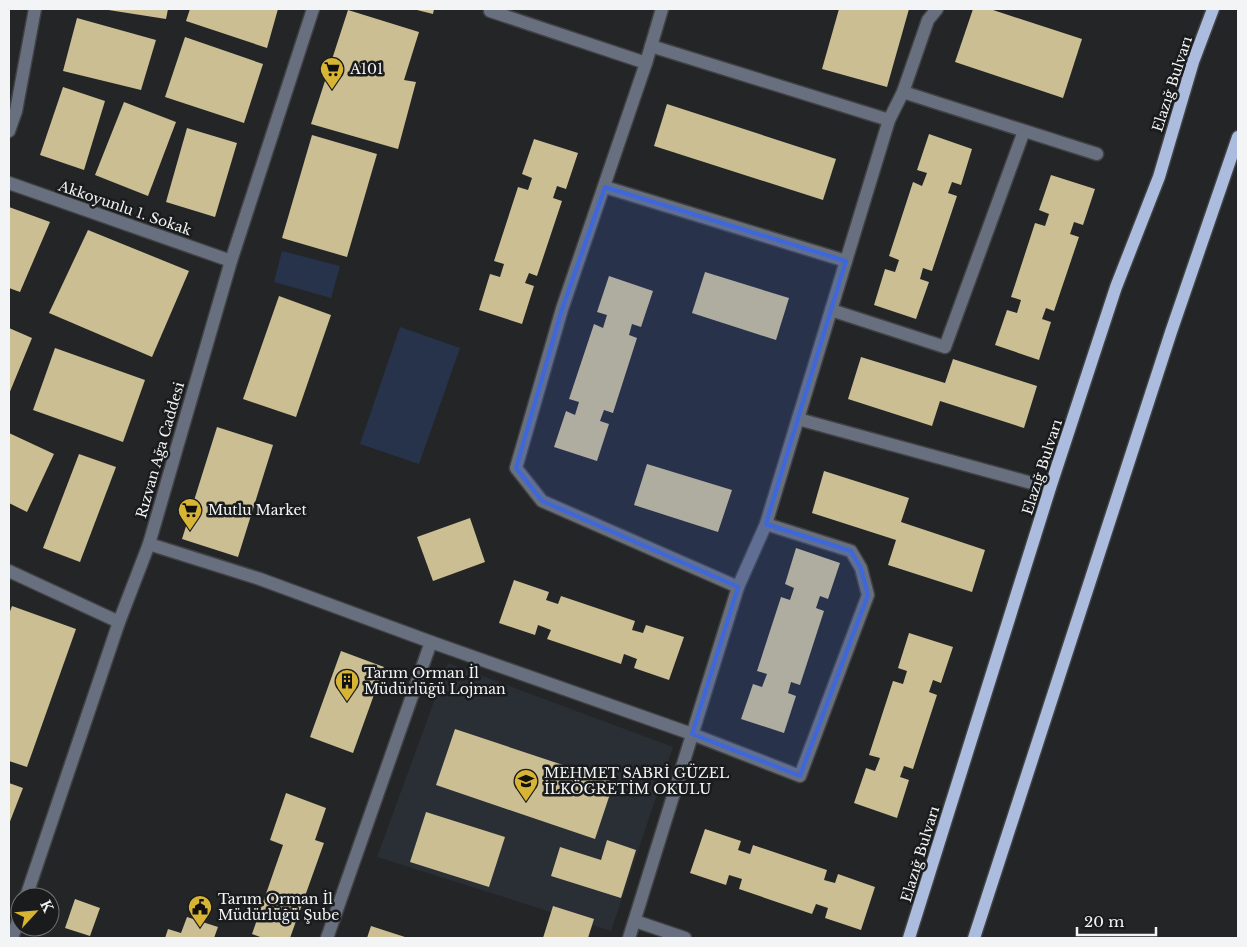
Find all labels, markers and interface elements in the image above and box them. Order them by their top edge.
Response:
street label: Elazığ Bulvarı [1148,34,1196,134]
supermarket icon: A101 [319,56,345,90]
place label: A101 [349,60,383,78]
street label: Akkoyunlu 1. Sokak [55,176,194,239]
street label: Rızvan Ağa Caddesi [132,380,188,520]
street label: Elazığ Bulvarı [1018,417,1066,517]
supermarket icon: Mutlu Market [177,497,203,531]
place label: Mutlu Market [208,501,307,519]
place label: Tarım Orman İl Müdürlüğü Lojman [364,664,506,698]
building icon: Tarım Orman İl Müdürlüğü Lojman [334,668,360,702]
place label: MEHMET SABRİ GÜZEL İLKÖGRETİM OKULU [544,763,729,798]
school or university icon: MEHMET SABRİ GÜZEL İLKÖGRETİM OKULU [513,768,539,802]
street label: Elazığ Bulvarı [897,804,943,904]
north arrow [10,887,60,937]
place label: Tarım Orman İl Müdürlüğü Şube [218,890,339,924]
public building icon: Tarım Orman İl Müdürlüğü Şube [187,894,213,928]
text: K [36,897,58,916]
scale bar [1077,904,1156,936]
text: 20 m [1084,912,1124,931]

